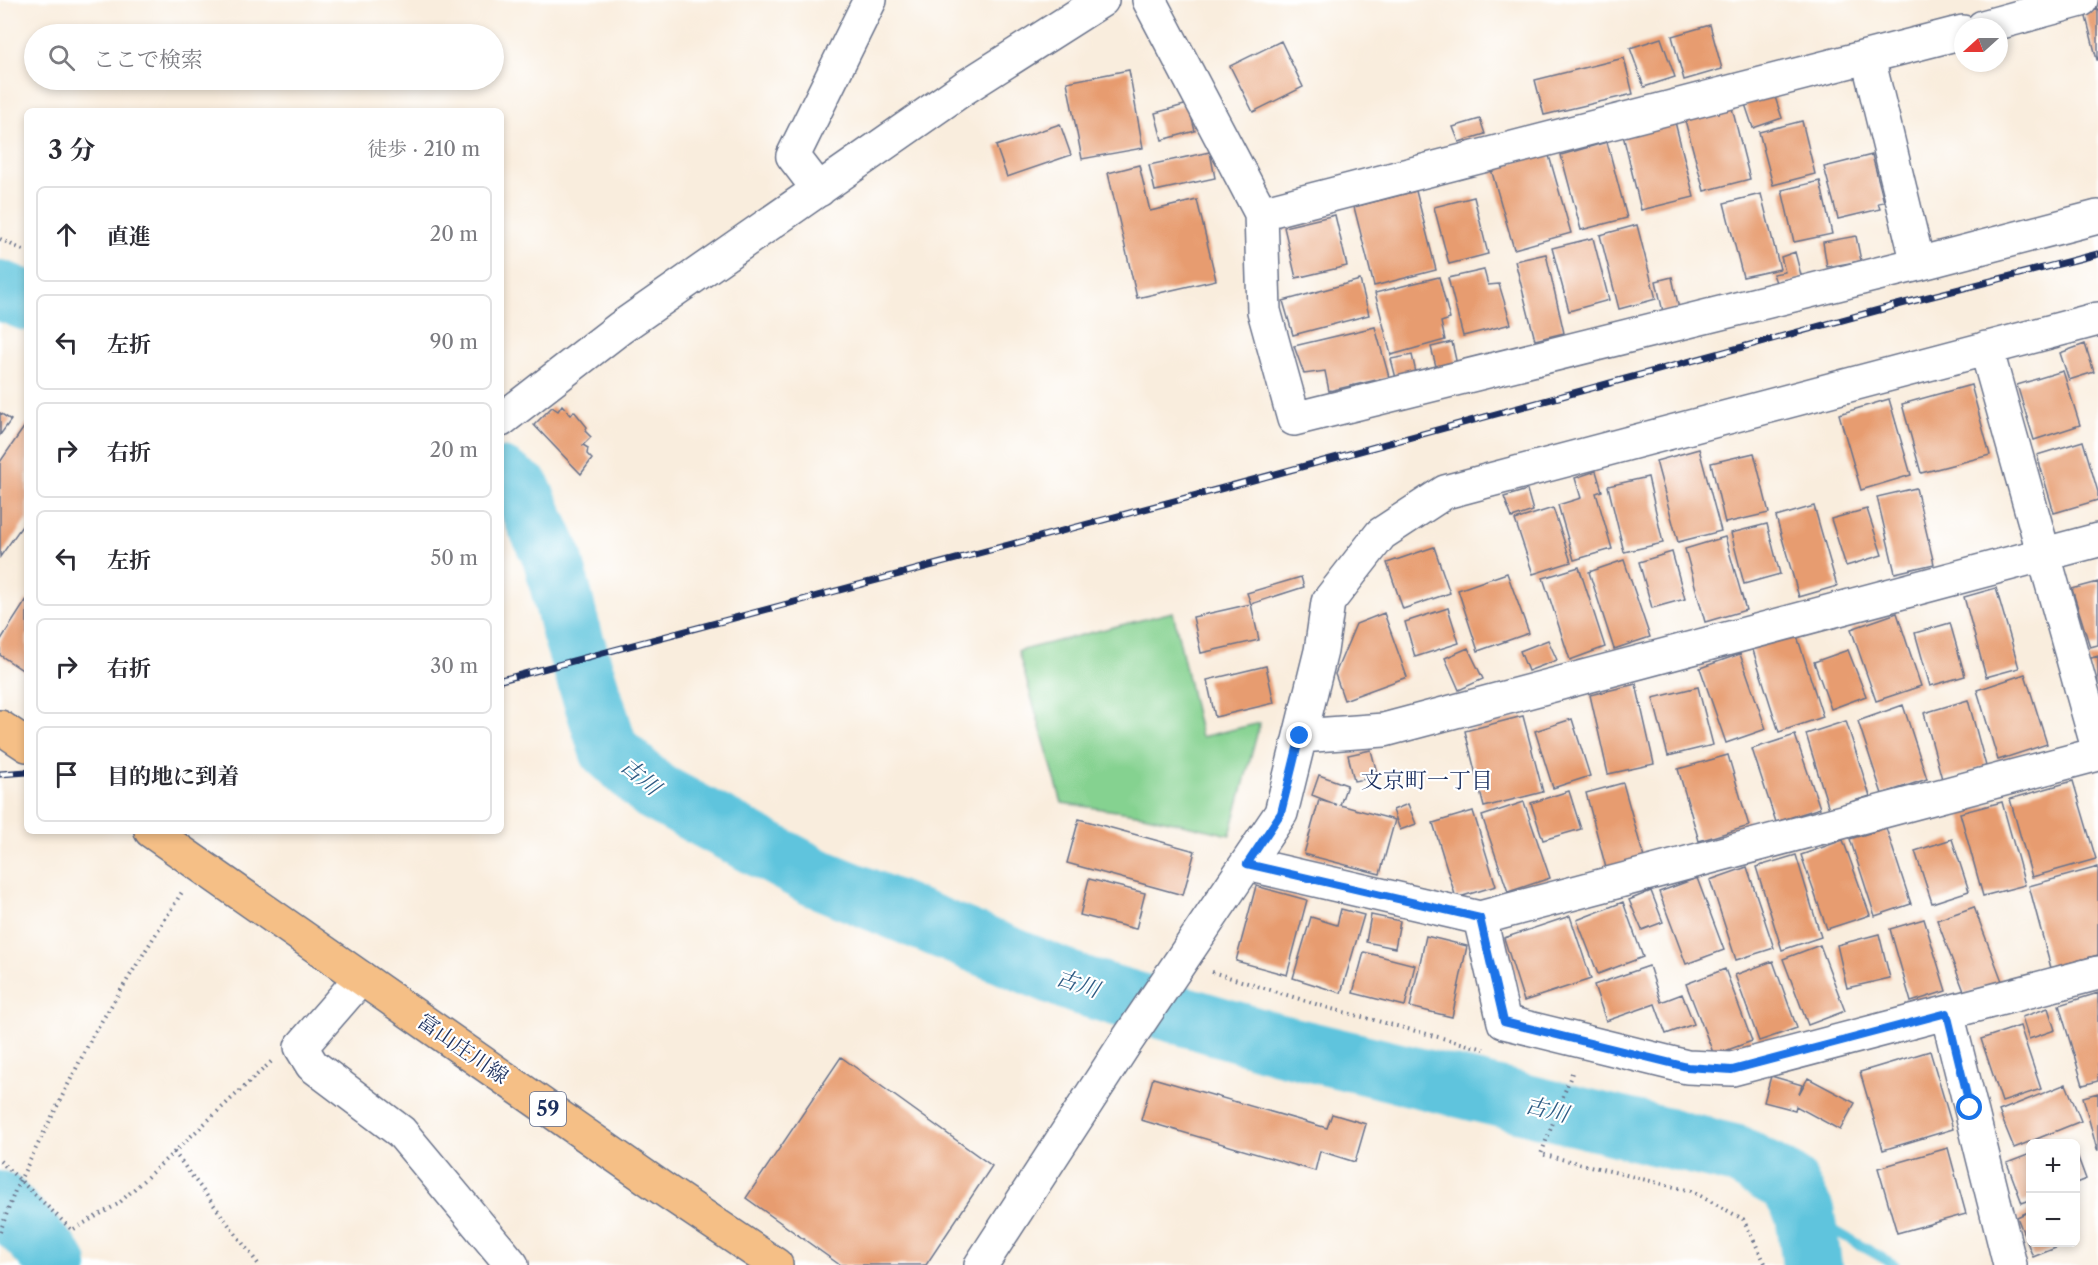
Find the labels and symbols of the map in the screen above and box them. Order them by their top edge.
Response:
north arrow [1954,18,2008,72]
route end [1286,722,1312,748]
water label: 古川 [615,752,668,802]
district label: 文京町一丁目 [1361,767,1493,794]
water label: 古川 [1053,964,1105,1004]
street label: 富山庄川線 [413,1008,513,1089]
water label: 古川 [1522,1091,1573,1128]
road number: 59 [530,1092,566,1126]
route start [1956,1094,1982,1120]

